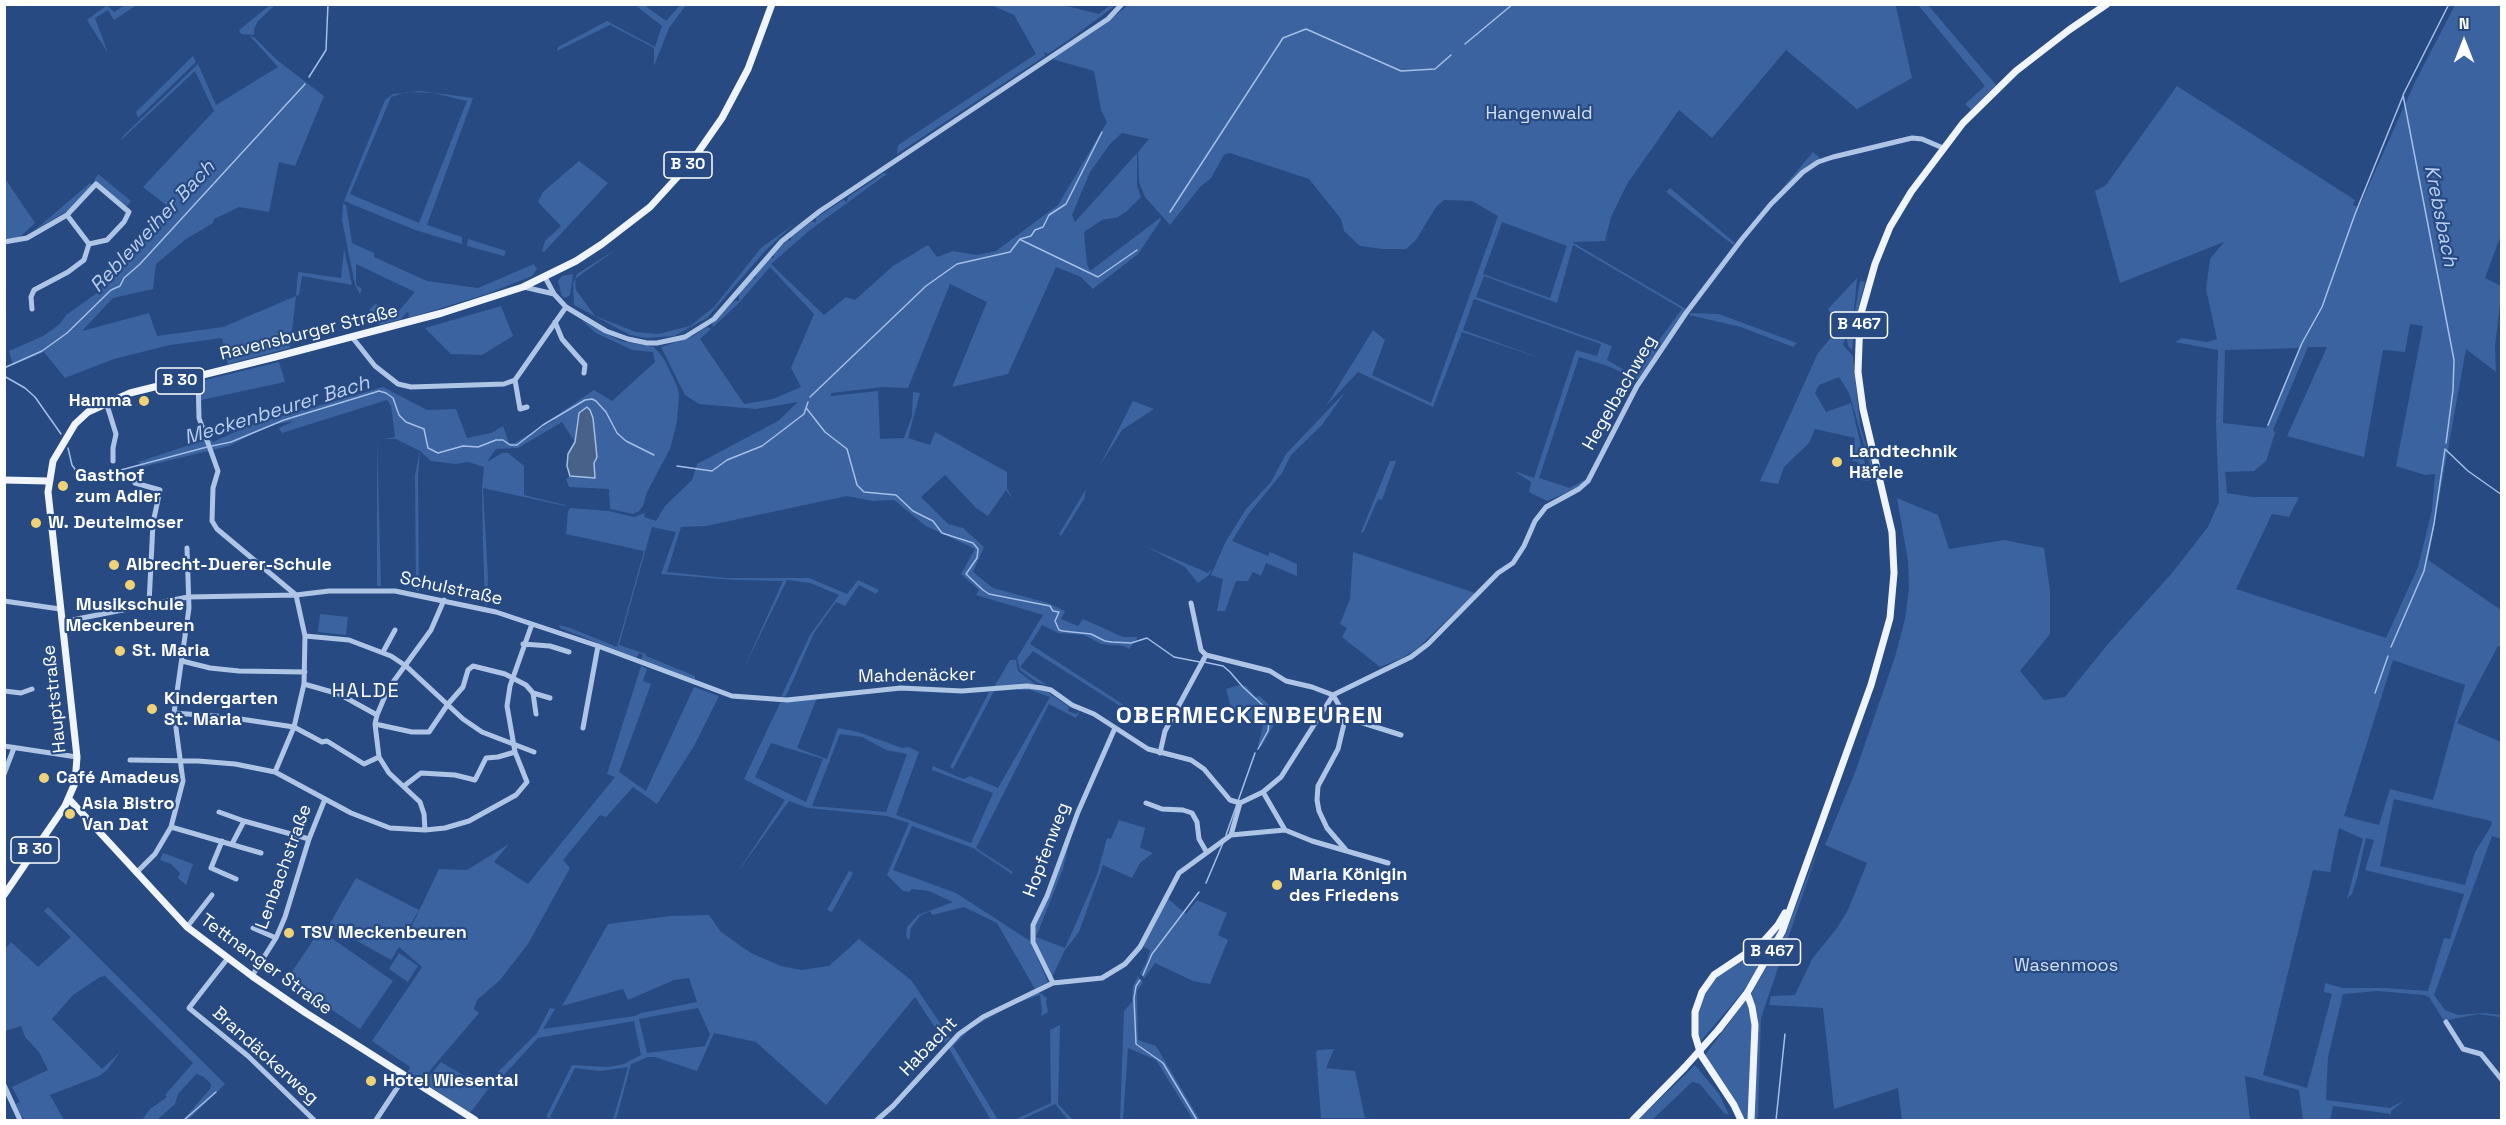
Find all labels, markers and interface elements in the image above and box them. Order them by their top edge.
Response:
north arrow [2434,12,2494,72]
text: N [2459,13,2469,34]
park label: Hangenwald [1486,103,1592,125]
road number: B 30 [664,152,712,178]
water label: Rebleweiher Bach [86,156,220,298]
water label: Krebsbach [2418,163,2462,269]
street label: Ravensburger Straße [218,300,400,366]
road number: B 467 [1830,312,1888,338]
street label: Hegelbachweg [1578,332,1662,454]
road number: B 30 [156,368,204,394]
water label: Meckenbeurer Bach [181,371,373,451]
place label: Hamma [69,390,132,412]
marker: Hamma [137,394,151,408]
place label: Landtechnik Häfele [1849,441,1958,484]
marker: Landtechnik Häfele [1830,455,1844,469]
place label: Gasthof zum Adler [75,465,161,508]
marker: Gasthof zum Adler [56,479,70,493]
place label: W. Deutelmoser [48,512,183,534]
marker: W. Deutelmoser [29,516,43,530]
place label: Albrecht-Duerer-Schule [126,554,332,576]
marker: Albrecht-Duerer-Schule [107,558,121,572]
street label: Schulstraße [398,568,504,610]
marker: Musikschule Meckenbeuren [123,578,137,592]
place label: Musikschule Meckenbeuren [65,594,195,636]
place label: St. Maria [132,640,210,662]
street label: Hauptstraße [39,644,71,754]
marker: St. Maria [113,644,127,658]
street label: Mahdenäcker [858,664,976,688]
district label: HALDE [332,680,400,704]
place label: Kindergarten St. Maria [164,688,278,730]
marker: Kindergarten St. Maria [145,702,159,716]
district label: OBERMECKENBEUREN [1116,702,1384,730]
place label: Café Amadeus [56,767,179,789]
marker: Café Amadeus [37,771,51,785]
place label: Asia Bistro Van Dat [82,793,175,836]
street label: Hopfenweg [1019,800,1075,900]
street label: Lenbachstraße [251,802,317,932]
marker: Asia Bistro Van Dat [63,807,77,821]
road number: B 30 [11,837,59,863]
place label: Maria Königin des Friedens [1289,864,1407,906]
marker: Maria Königin des Friedens [1270,878,1284,892]
street label: Tettnanger Straße [196,910,336,1020]
place label: TSV Meckenbeuren [301,922,467,944]
marker: TSV Meckenbeuren [282,926,296,940]
road number: B 467 [1744,939,1800,965]
park label: Wasenmoos [2014,955,2118,977]
street label: Brandäckerweg [207,1003,323,1109]
street label: Habacht [896,1013,962,1081]
place label: Hotel Wiesental [383,1070,519,1092]
marker: Hotel Wiesental [364,1074,378,1088]

